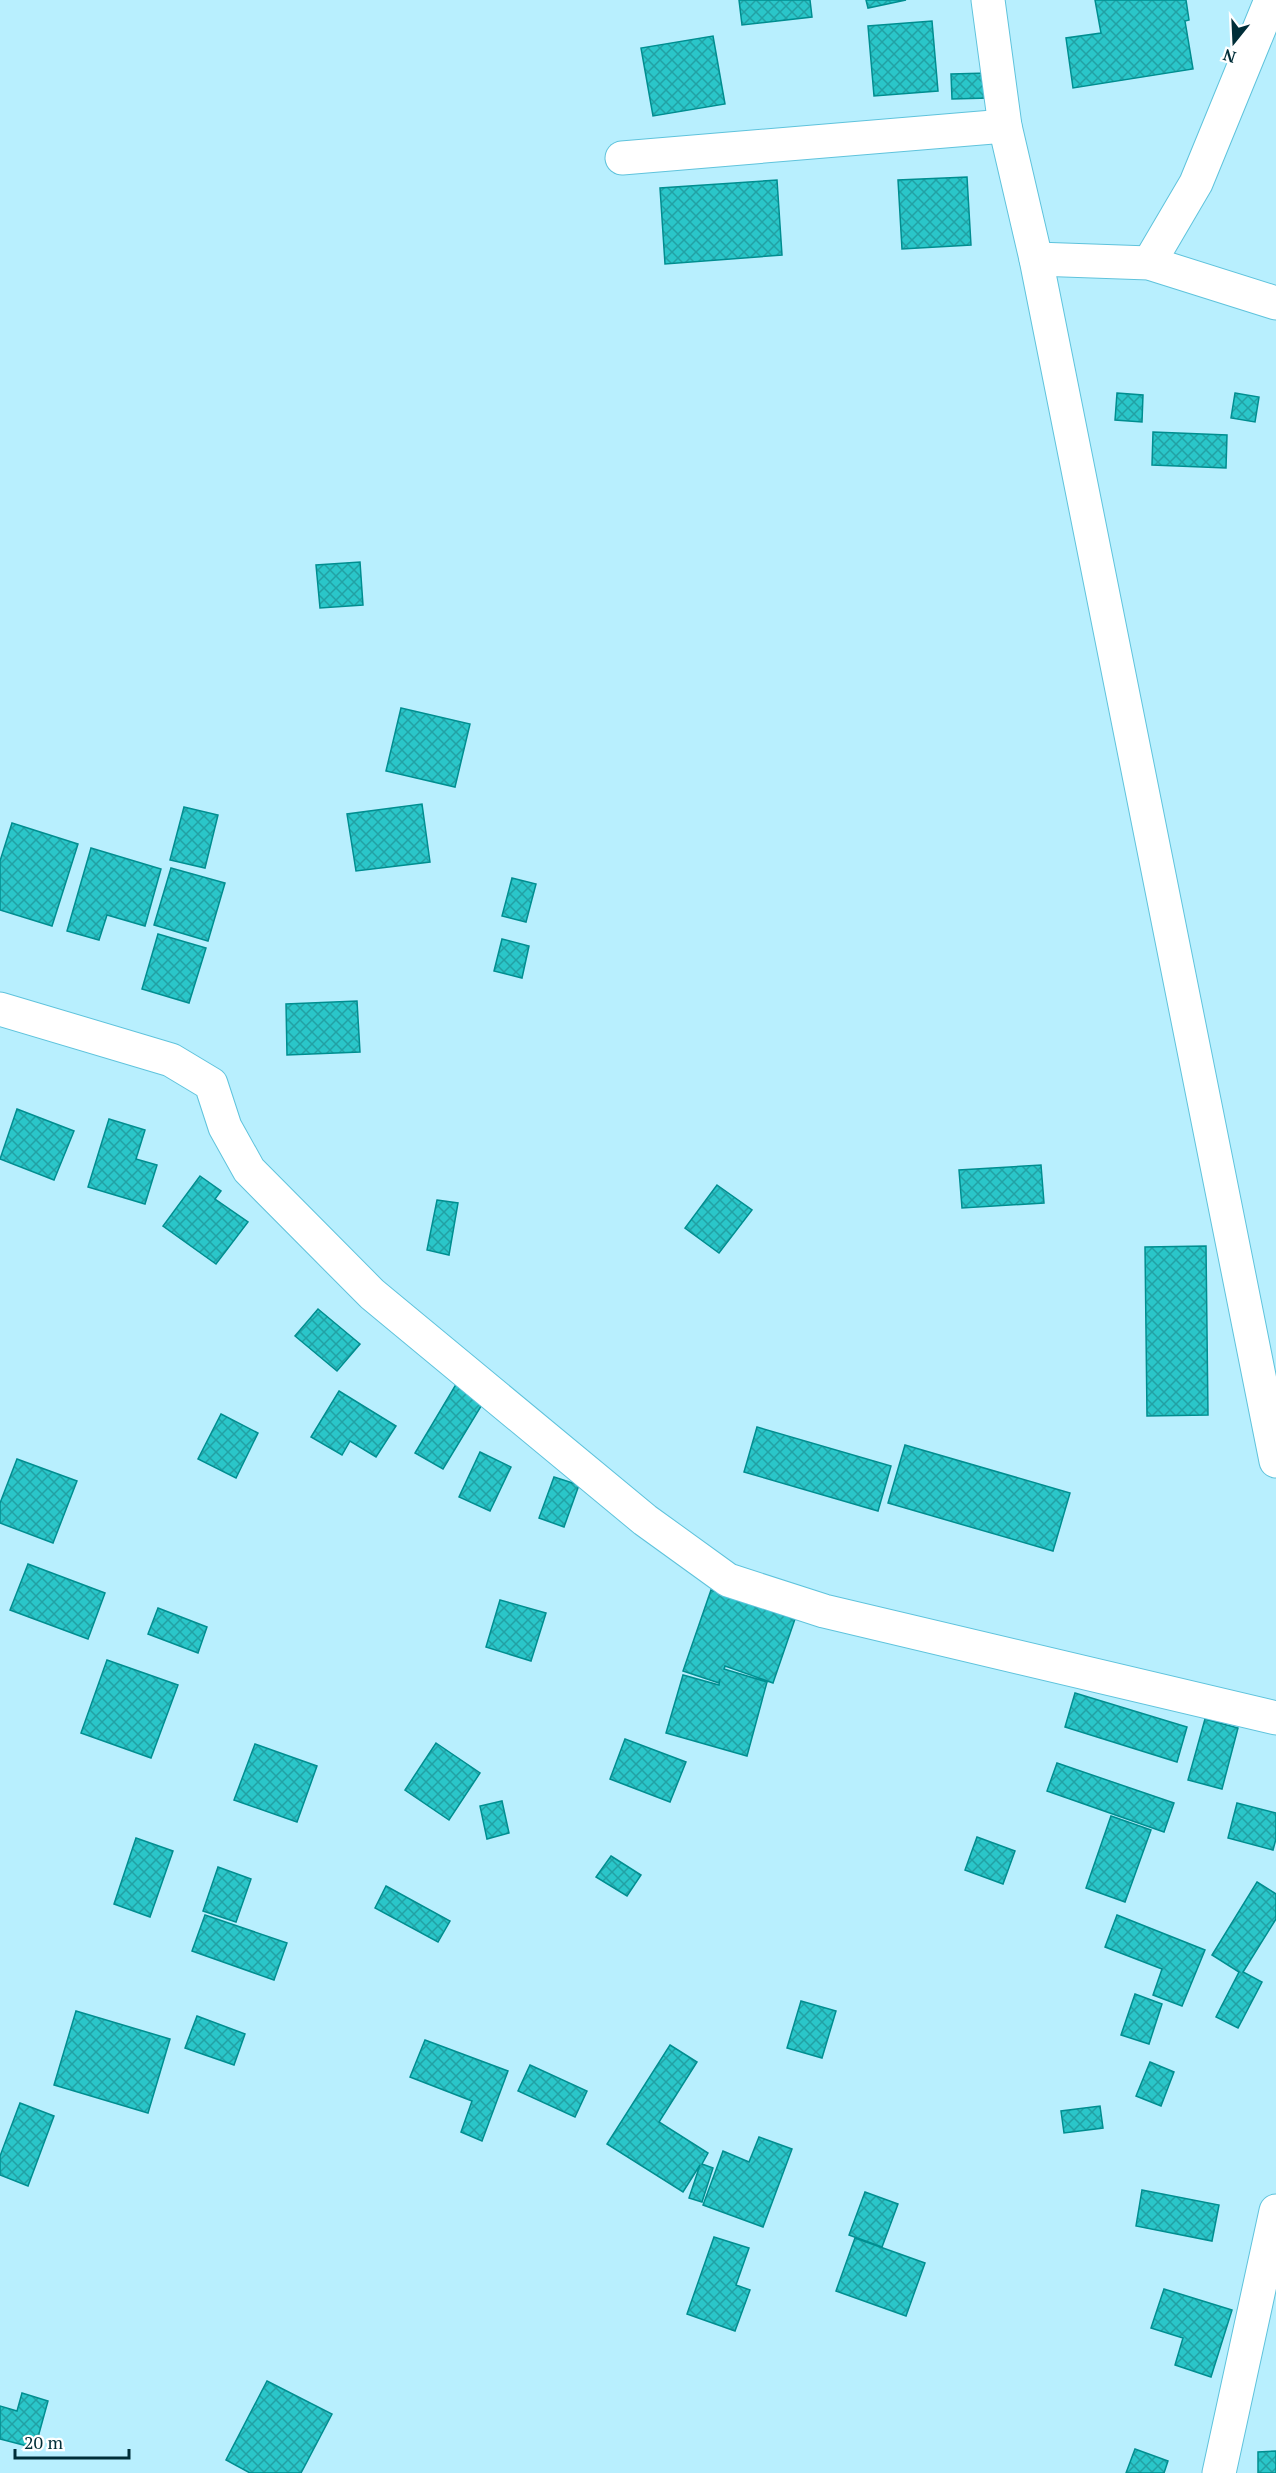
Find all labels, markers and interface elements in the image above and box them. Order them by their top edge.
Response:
north arrow [1204,12,1264,72]
text: N [1220,44,1239,69]
scale bar [15,2422,129,2460]
text: 20 m [24,2430,64,2454]

